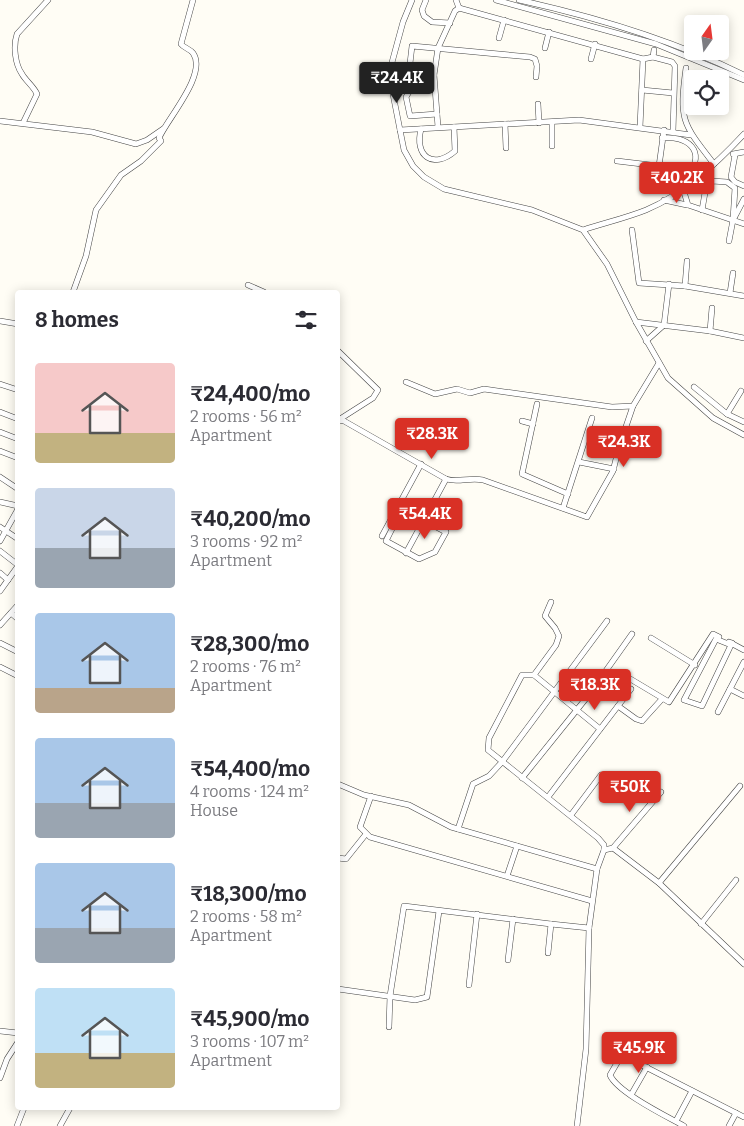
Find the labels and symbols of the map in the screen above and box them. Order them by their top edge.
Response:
north arrow [684,15,729,60]
pin: ₹24.4K [356,62,438,104]
pin: ₹40.2K [636,162,718,204]
pin: ₹28.3K [391,418,473,460]
pin: ₹24.3K [583,426,665,468]
pin: ₹54.4K [384,498,466,540]
pin: ₹18.3K [554,668,636,711]
pin: ₹50K [600,770,660,813]
pin: ₹45.9K [598,1032,680,1074]

